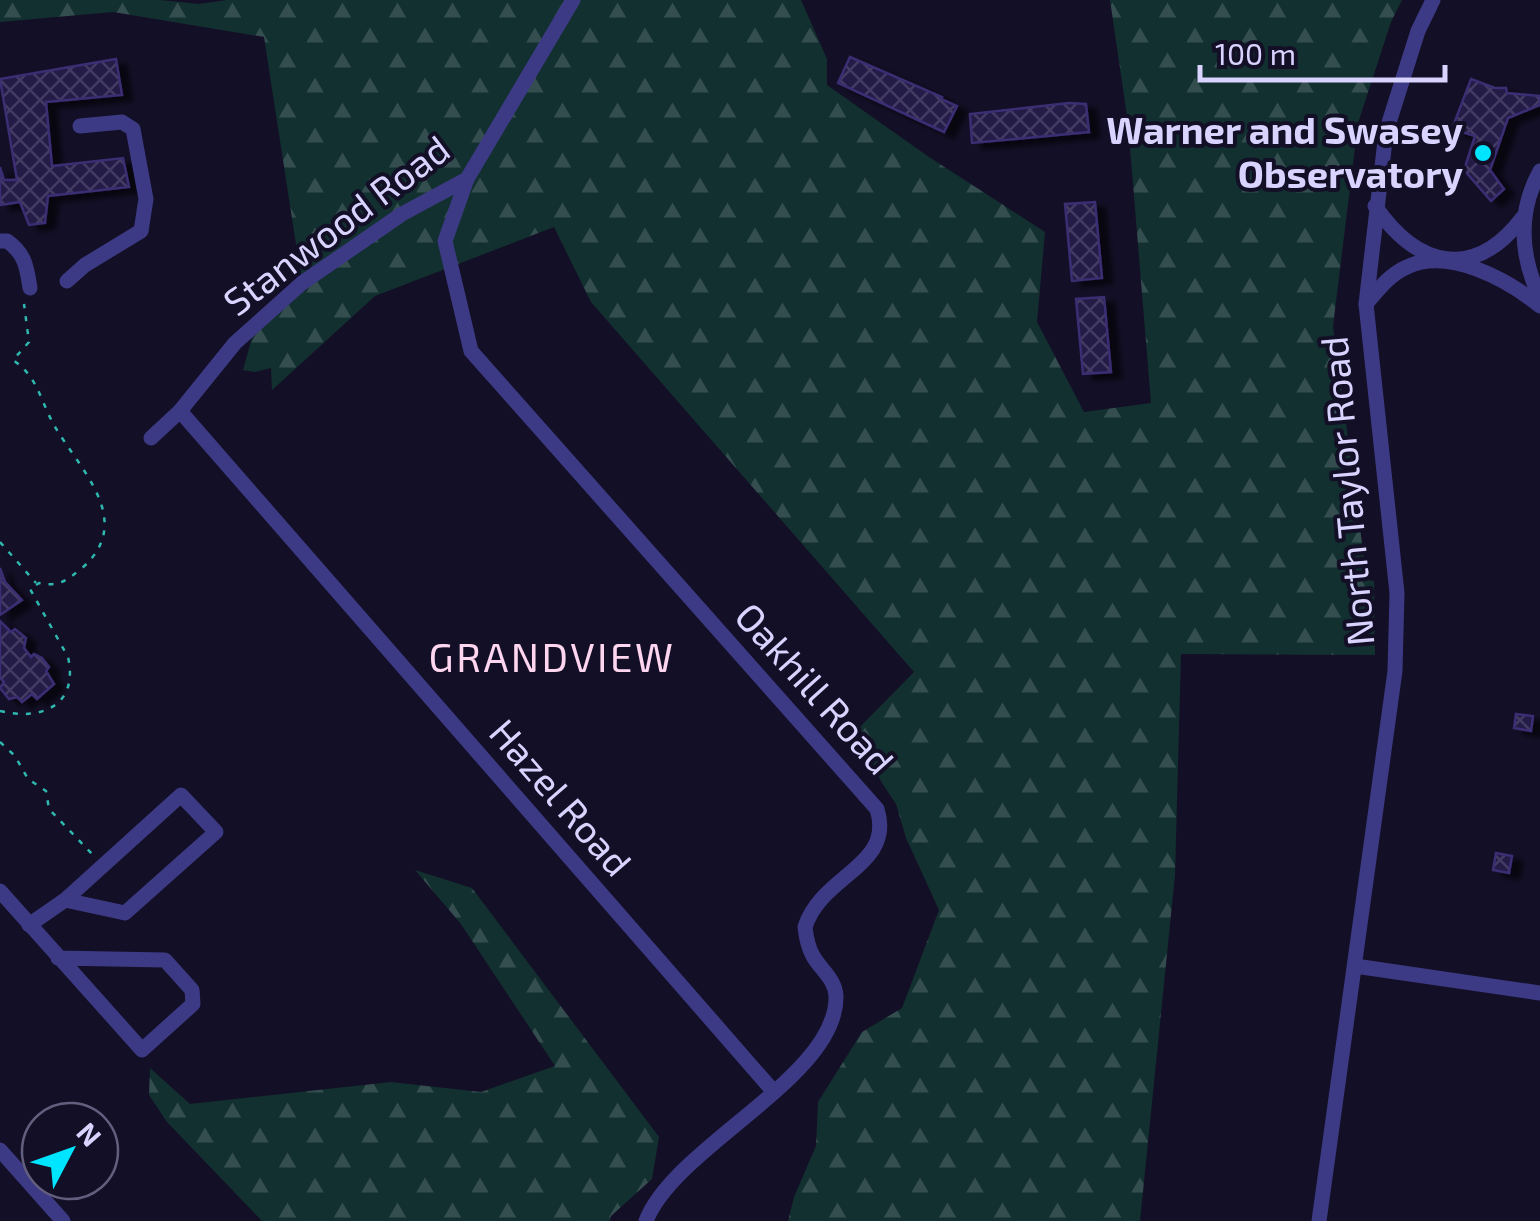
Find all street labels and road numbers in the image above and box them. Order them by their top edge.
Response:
street label: Stanwood Road [214,125,458,324]
street label: North Taylor Road [1310,334,1382,648]
street label: Oakhill Road [727,592,904,783]
street label: Hazel Road [481,709,642,884]

